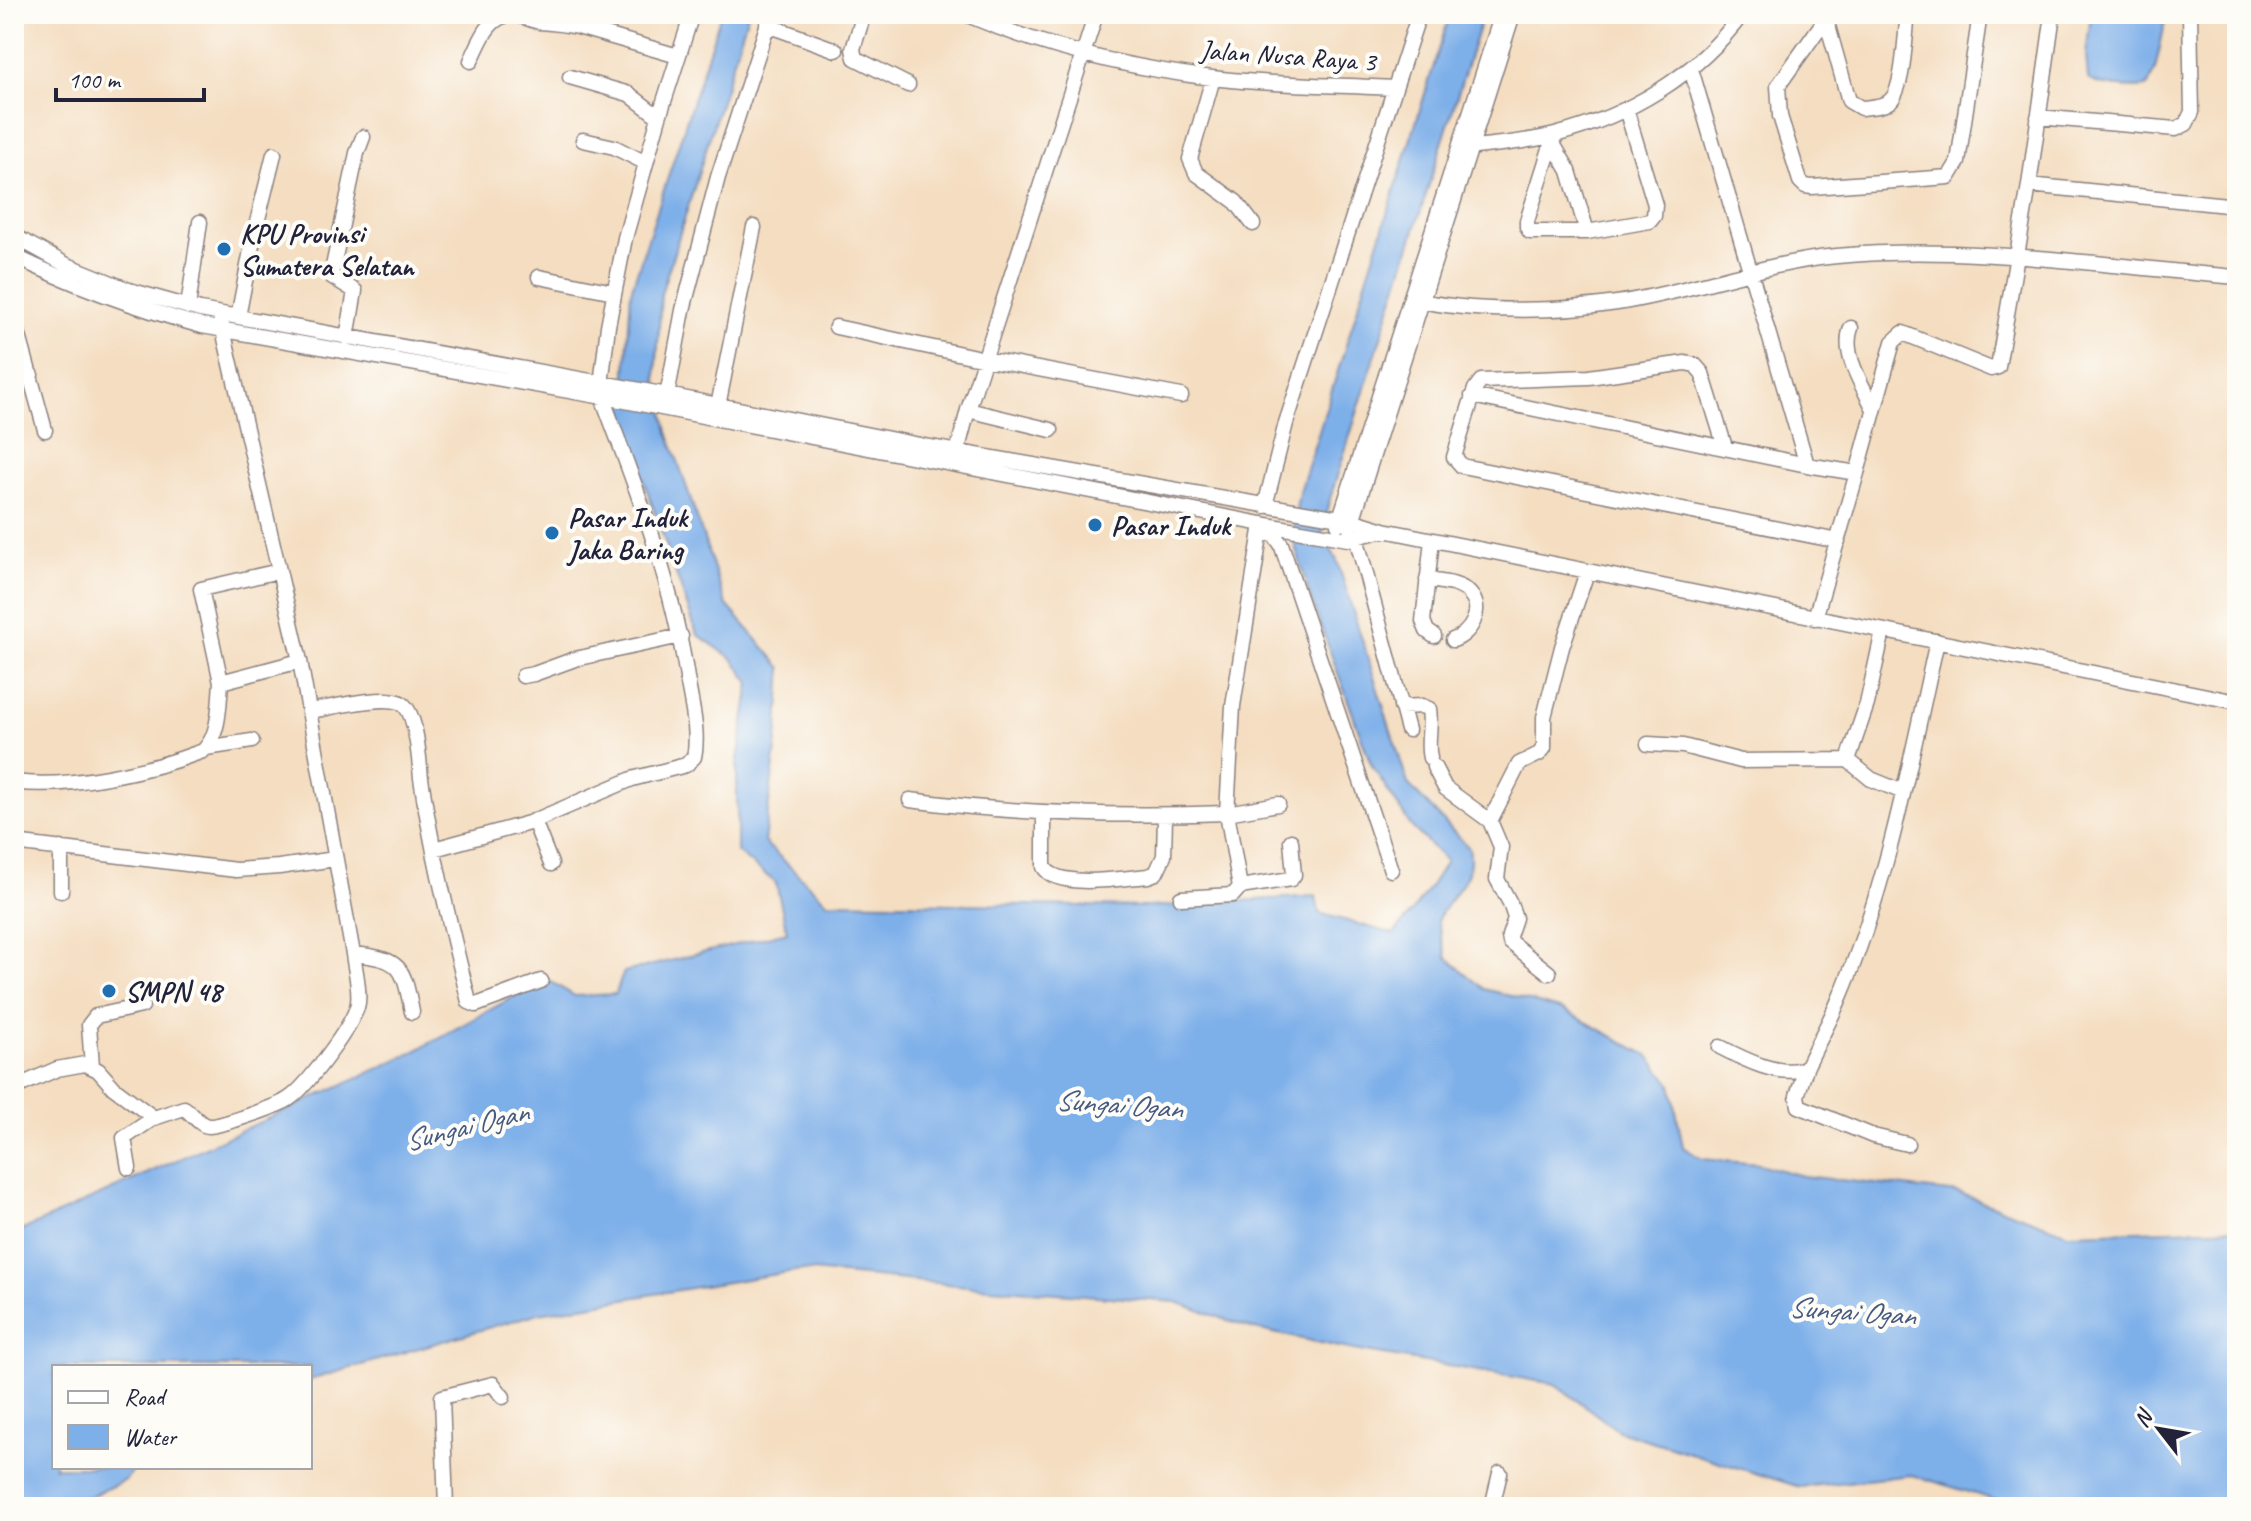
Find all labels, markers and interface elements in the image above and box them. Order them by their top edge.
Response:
street label: Jalan Nusa Raya 3 [1197,32,1379,79]
scale bar [56,52,204,102]
text: 100 m [68,65,122,95]
place label: KPU Provinsi Sumatera Selatan [240,216,416,283]
marker: KPU Provinsi Sumatera Selatan [215,240,233,258]
place label: Pasar Induk Jaka Baring [566,500,690,567]
place label: Pasar Induk [1111,508,1233,543]
marker: Pasar Induk [1086,516,1104,534]
marker: Pasar Induk Jaka Baring [543,524,561,542]
place label: SMPN 48 [125,974,225,1009]
marker: SMPN 48 [100,982,118,1000]
water label: Sungai Ogan [1055,1081,1186,1128]
water label: Sungai Ogan [400,1092,534,1160]
water label: Sungai Ogan [1788,1288,1919,1335]
legend [52,1365,312,1469]
text: Road [124,1382,168,1412]
north arrow [2119,1389,2199,1469]
text: N [2127,1403,2160,1432]
text: Water [124,1422,179,1452]

